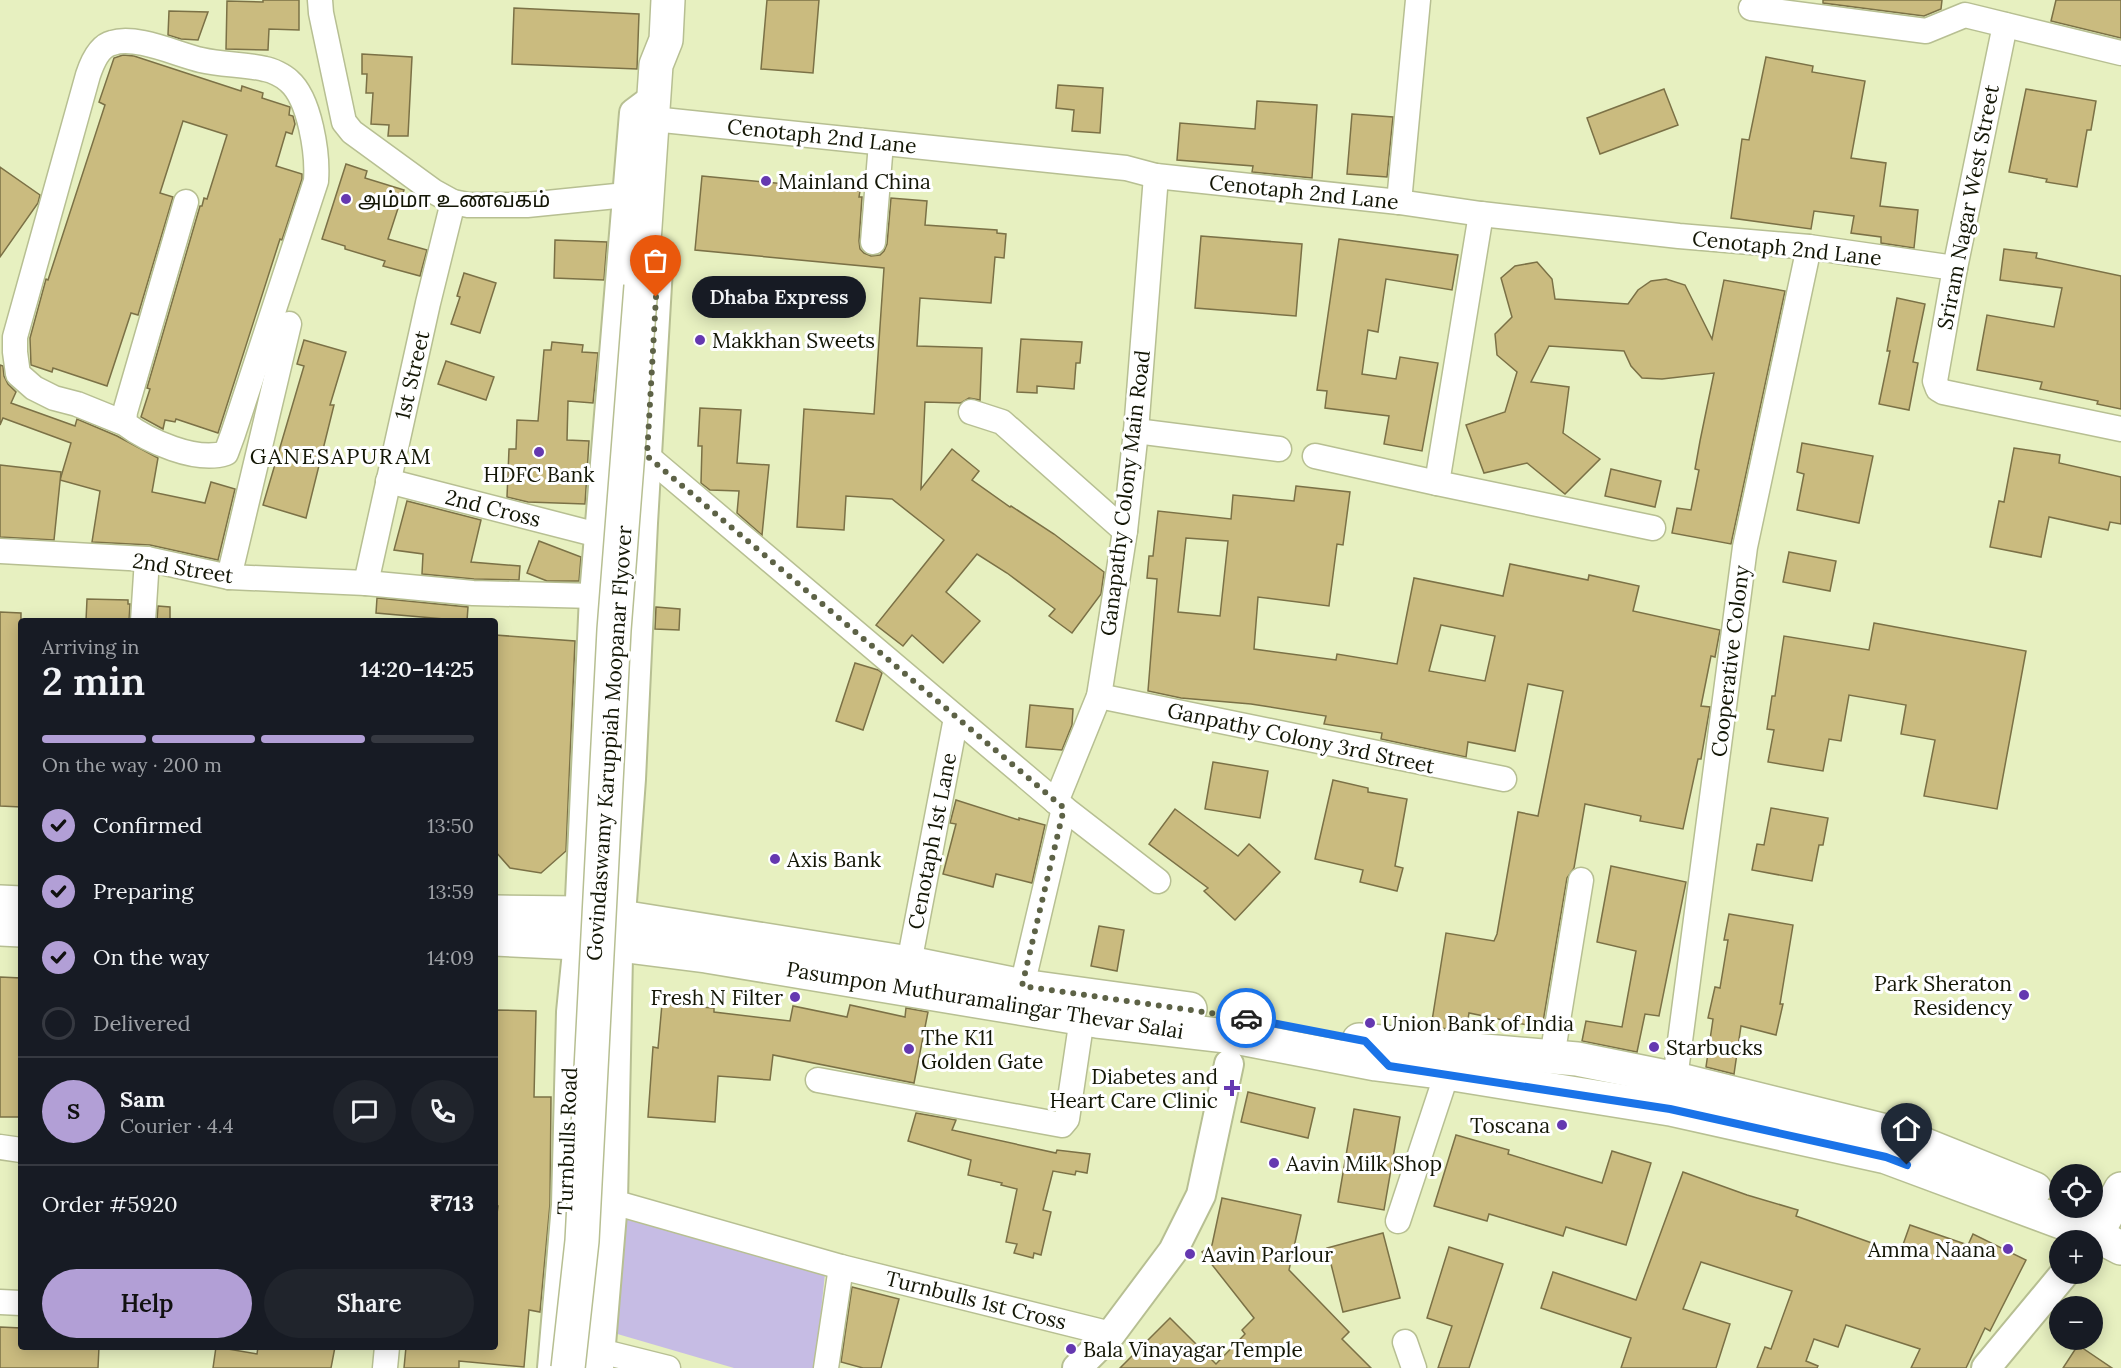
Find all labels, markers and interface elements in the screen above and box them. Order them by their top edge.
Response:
street label: Sriram Nagar West Street [1931,81,2005,332]
street label: Cenotaph 2nd Lane [726,113,918,159]
place label: Mainland China [778,168,931,195]
street label: Cenotaph 2nd Lane [1208,169,1400,215]
marker: Mainland China [759,174,773,188]
place label: அம்மா உணவகம் [358,186,550,213]
marker: அம்மா உணவகம் [339,192,353,206]
street label: Cenotaph 2nd Lane [1691,225,1883,271]
pin [630,235,681,297]
icon: bag [639,244,672,277]
callout: Dhaba Express [692,276,866,318]
text: Dhaba Express [709,284,849,309]
street label: 1st Street [389,327,436,422]
place label: Makkhan Sweets [712,327,875,354]
marker: Makkhan Sweets [693,333,707,347]
street label: Ganapathy Colony Main Road [1094,348,1156,638]
district label: GANESAPURAM [250,442,432,470]
marker: HDFC Bank [532,445,546,459]
place label: HDFC Bank [483,461,595,488]
street label: 2nd Cross [442,483,544,533]
street label: Govindaswamy Karuppiah Moopanar Flyover [580,524,638,962]
street label: 2nd Street [131,547,236,589]
street label: Cooperative Colony [1705,564,1755,758]
text: Arriving in [42,634,139,659]
text: 14:20–14:25 [360,655,474,683]
text: 2 min [42,656,145,706]
street label: Ganpathy Colony 3rd Street [1165,696,1438,780]
street label: Cenotaph 1st Lane [902,750,962,932]
text: On the way · 200 m [42,752,222,777]
icon: check [42,809,75,842]
text: Confirmed [93,811,202,839]
text: 13:50 [427,813,474,838]
place label: Axis Bank [786,846,882,873]
marker: Axis Bank [768,852,782,866]
icon: check [42,875,75,908]
text: Preparing [93,877,193,905]
text: 13:59 [428,879,474,904]
icon: check [42,941,75,974]
text: On the way [93,943,209,971]
text: 14:09 [427,945,474,970]
street label: Pasumpon Muthuramalingar Thevar Salai [784,955,1186,1045]
place label: Park Sheraton Residency [1874,970,2012,1021]
place label: Fresh N Filter [650,984,783,1011]
courier [1216,988,1276,1048]
marker: Park Sheraton Residency [2017,988,2031,1002]
marker: Fresh N Filter [788,990,802,1004]
icon: car [1230,1002,1263,1035]
text: Delivered [93,1009,191,1037]
place label: Union Bank of India [1382,1010,1574,1037]
marker: Union Bank of India [1363,1016,1377,1030]
place label: The K11 Golden Gate [921,1024,1043,1075]
place label: Starbucks [1666,1034,1763,1061]
marker: Starbucks [1647,1040,1661,1054]
marker: The K11 Golden Gate [902,1042,916,1056]
place label: Diabetes and Heart Care Clinic [1050,1063,1218,1114]
street label: Turnbulls Road [551,1067,583,1215]
marker: Diabetes and Heart Care Clinic [1223,1079,1241,1097]
button: chat [333,1080,396,1143]
button: phone [411,1080,474,1143]
text: Sam [120,1085,165,1113]
text: S [67,1097,80,1125]
pin [1881,1103,1932,1165]
place label: Toscana [1470,1112,1550,1139]
icon: home [1890,1112,1923,1145]
text: Courier · 4.4 [120,1113,234,1138]
marker: Toscana [1555,1118,1569,1132]
place label: Aavin Milk Shop [1285,1150,1442,1177]
marker: Aavin Milk Shop [1267,1156,1281,1170]
map controls [2049,1164,2103,1350]
button: locate [2049,1164,2103,1218]
text: ₹713 [430,1189,474,1217]
text: Order #5920 [42,1190,178,1218]
button: + [2049,1230,2103,1284]
place label: Amma Naana [1867,1236,1996,1263]
place label: Aavin Parlour [1201,1241,1333,1268]
marker: Amma Naana [2001,1242,2015,1256]
marker: Aavin Parlour [1183,1247,1197,1261]
street label: Turnbulls 1st Cross [883,1264,1069,1336]
button: Help [42,1269,252,1338]
button: Share [264,1269,474,1338]
button: − [2049,1296,2103,1350]
place label: Bala Vinayagar Temple [1083,1336,1303,1363]
marker: Bala Vinayagar Temple [1064,1342,1078,1356]

